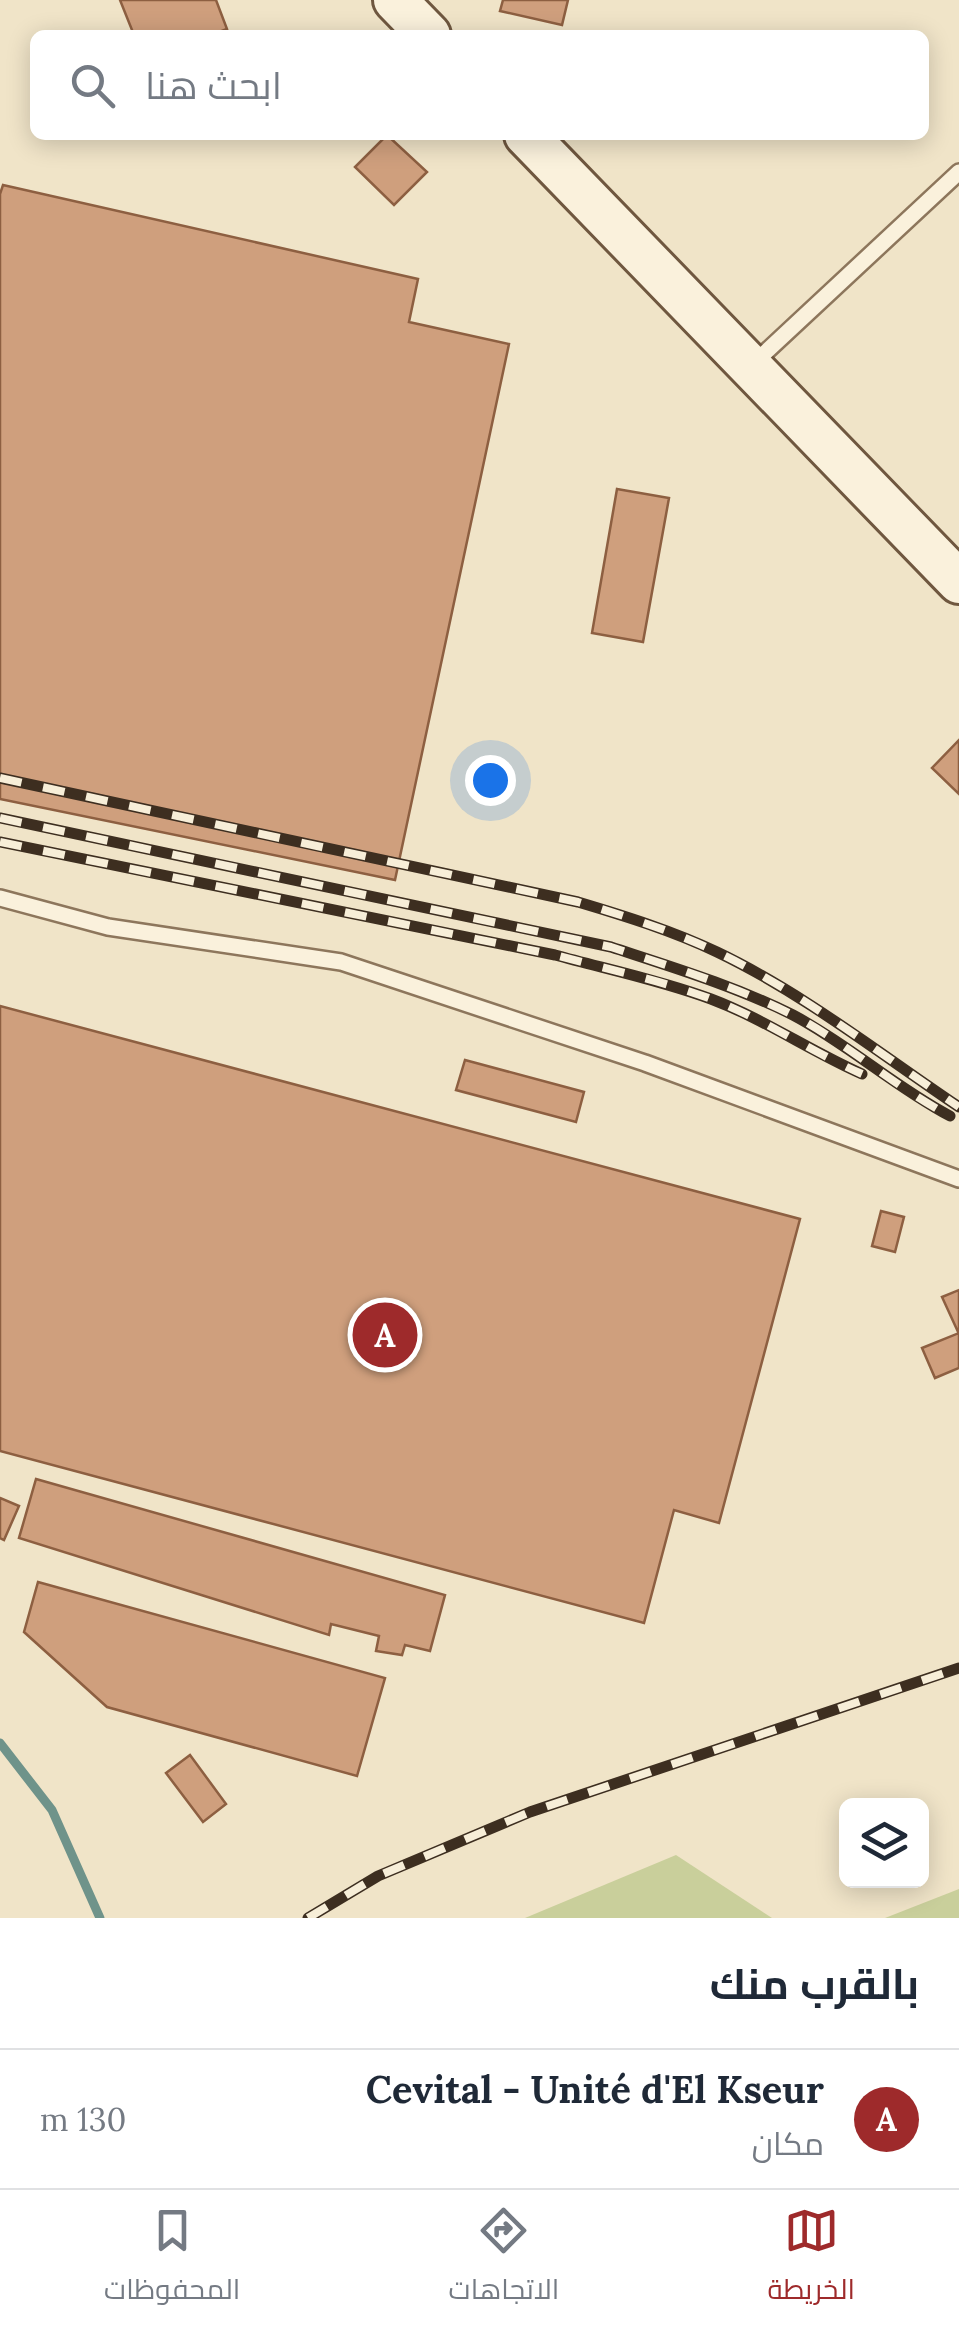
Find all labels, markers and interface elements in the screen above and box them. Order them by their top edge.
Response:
search box [30,30,929,140]
icon: search [65,58,120,113]
text: ابحث هنا [145,61,282,109]
your location [465,755,516,806]
pin: A [352,1298,418,1372]
map controls [839,1798,929,1888]
button: layers [839,1798,929,1888]
text: بالقرب منك [710,1957,919,2011]
text: Cevital - Unité d'El Kseur [366,2065,824,2113]
text: 130 m [40,2099,126,2140]
text: A [876,2099,897,2140]
text: مكان [752,2123,824,2164]
tab: المحفوظات [104,2203,240,2315]
tab: الاتجاهات [449,2203,559,2315]
tab: الخريطة [768,2203,855,2315]

